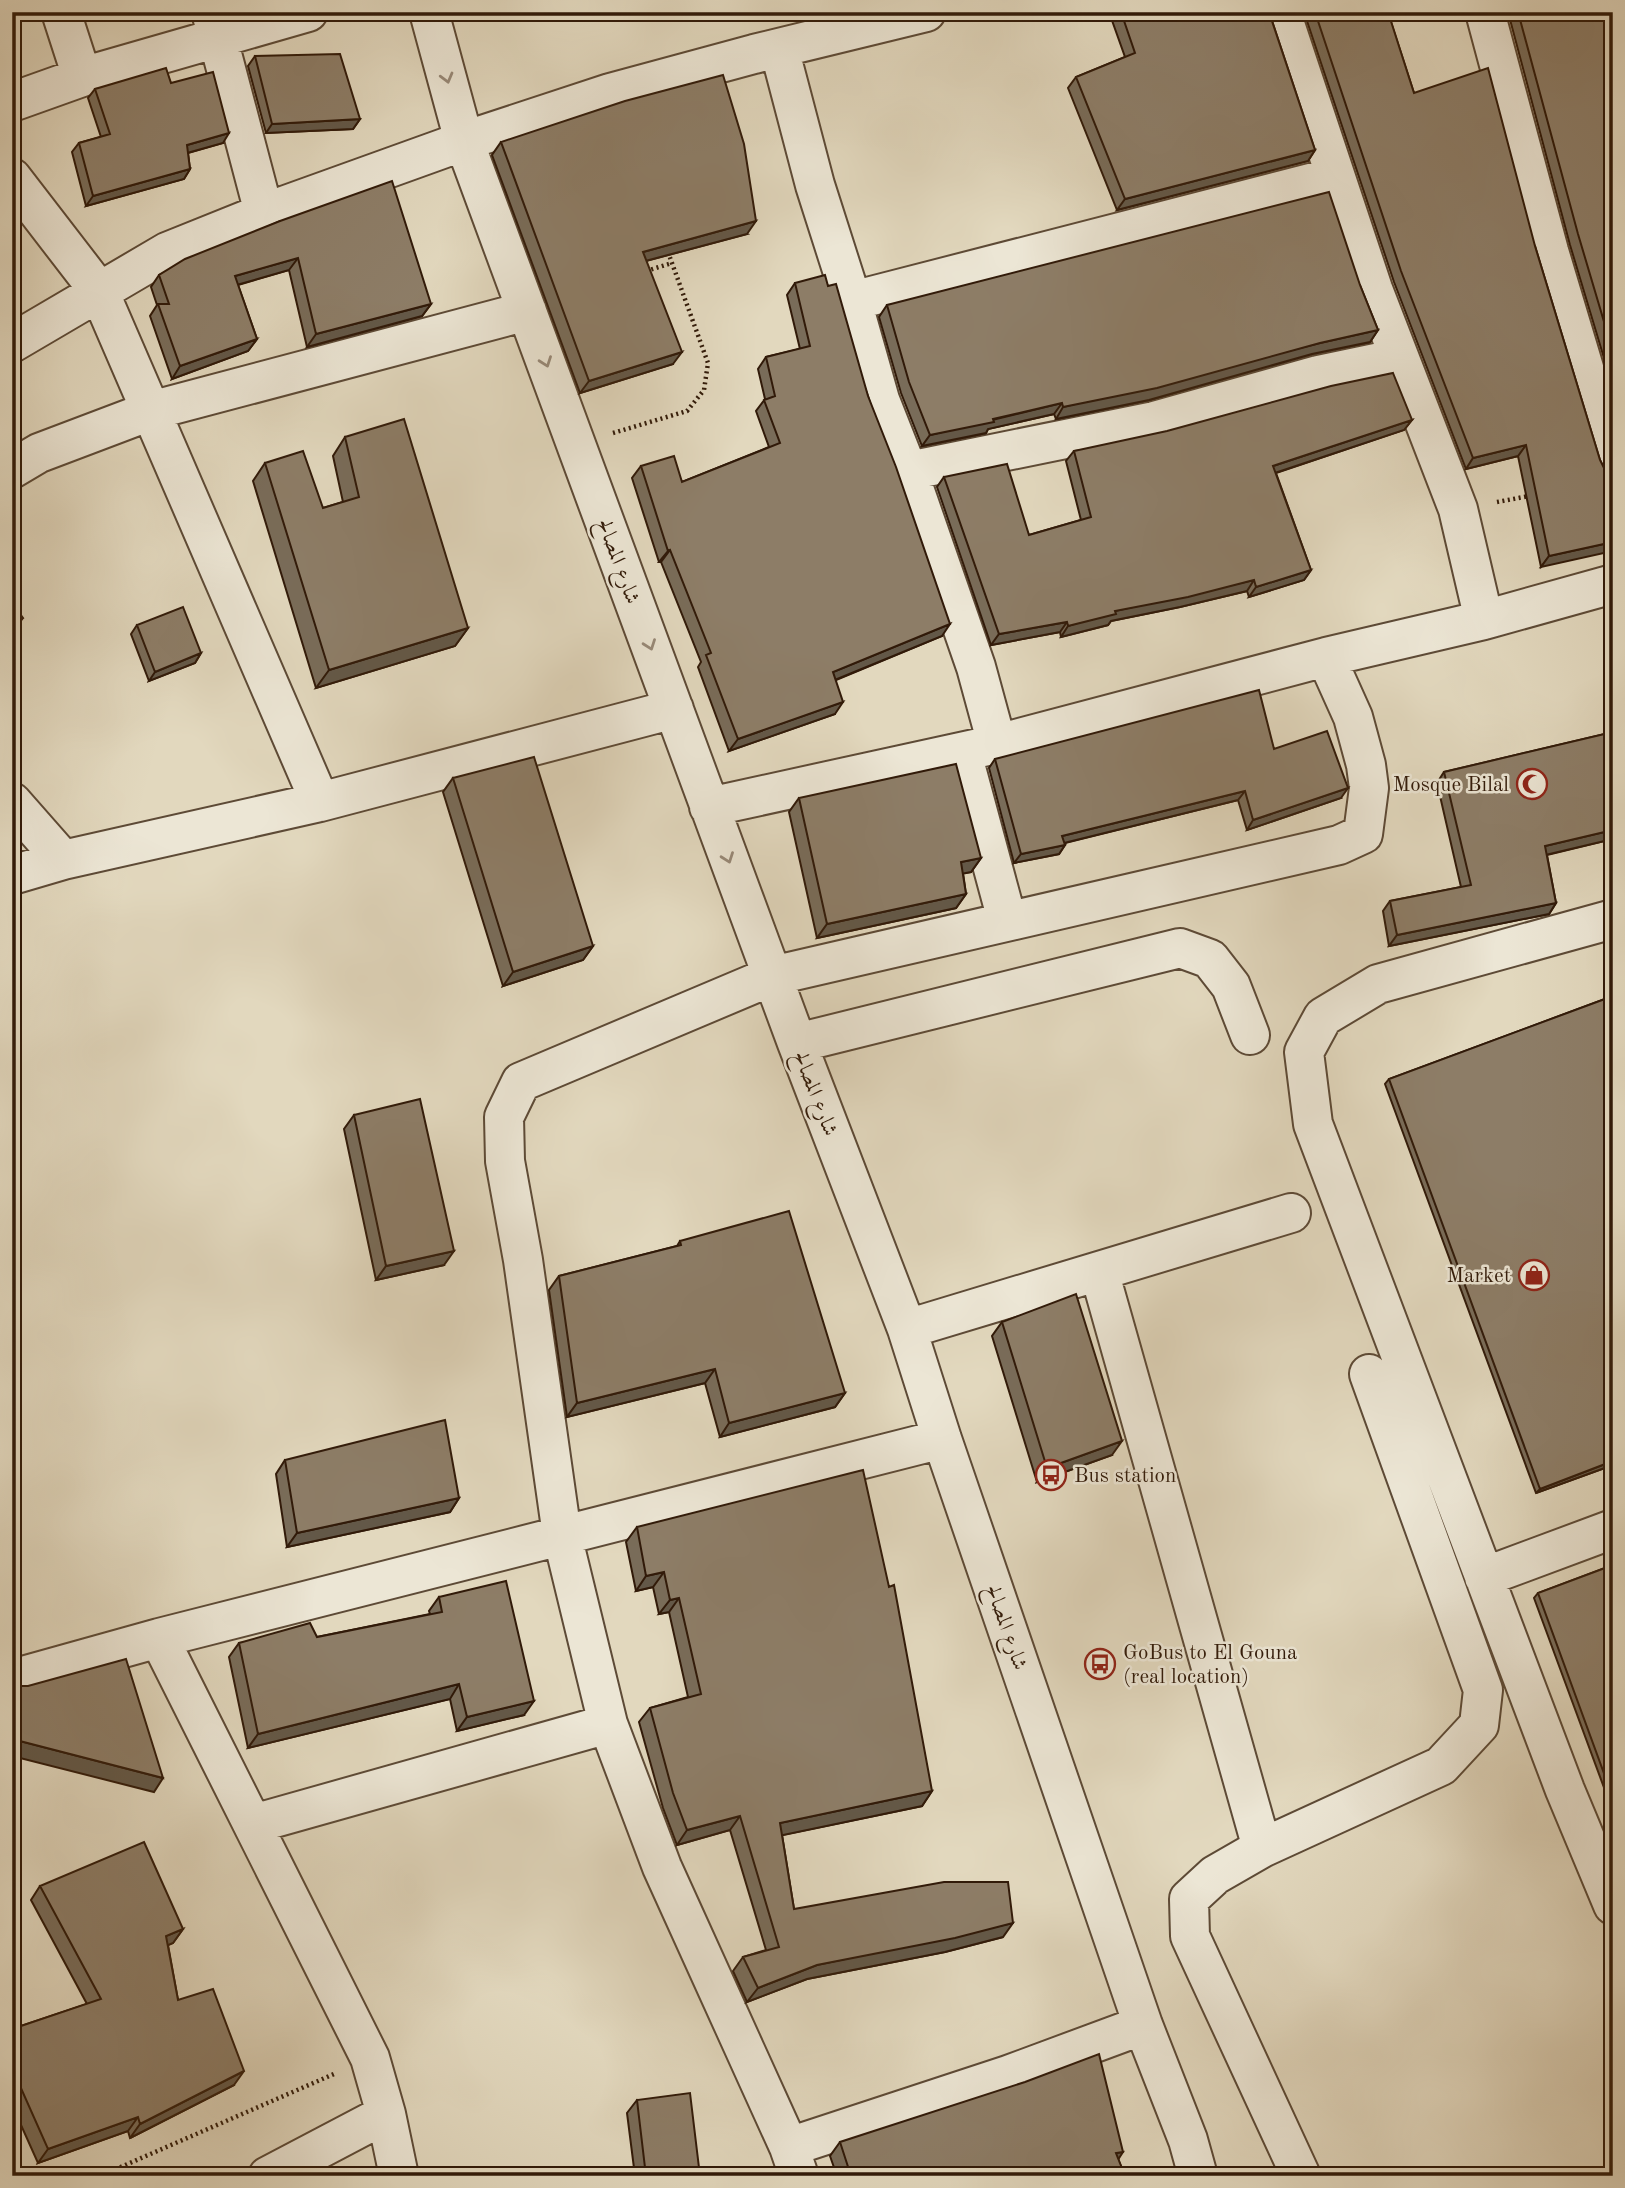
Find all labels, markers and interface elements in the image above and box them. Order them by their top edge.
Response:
one-way arrow [439,72,453,84]
one-way arrow [538,356,552,368]
street label: شارع المصالح [587,516,643,609]
one-way arrow [642,638,656,650]
mosque icon: Mosque Bilal [1515,767,1549,801]
place label: Mosque Bilal [1393,775,1509,796]
one-way arrow [720,852,734,864]
street label: شارع المصالح [783,1048,840,1141]
shop icon: Market [1517,1258,1551,1292]
place label: Market [1446,1266,1511,1287]
bus stop icon: Bus station [1034,1458,1068,1492]
place label: Bus station [1074,1466,1176,1487]
street label: شارع المصالح [975,1582,1030,1675]
place label: GoBus to El Gouna (real location) [1123,1643,1297,1688]
bus stop icon: GoBus to El Gouna (real location) [1083,1647,1117,1681]

